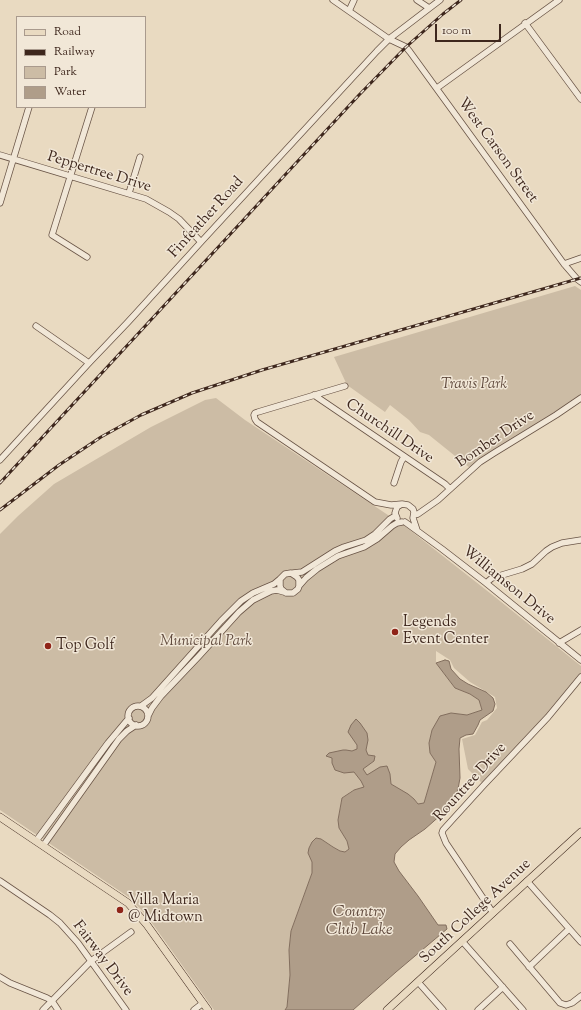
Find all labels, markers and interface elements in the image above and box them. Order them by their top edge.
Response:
legend [16,16,146,108]
scale bar [437,16,503,42]
text: 100 m [442,22,471,40]
text: Road [54,23,81,41]
text: Railway [54,43,95,61]
text: Park [54,63,77,81]
text: Water [54,83,86,101]
street label: West Carson Street [453,95,541,207]
street label: Peppertree Drive [45,149,153,197]
street label: Finfeather Road [166,174,248,262]
park label: Travis Park [441,376,507,394]
street label: Churchill Drive [341,396,437,468]
street label: Bomber Drive [454,407,538,473]
street label: Williamson Drive [458,543,558,629]
place label: Legends Event Center [403,614,489,649]
marker: Legends Event Center [390,627,400,637]
park label: Municipal Park [160,633,252,651]
place label: Top Golf [56,637,115,655]
marker: Top Golf [43,641,53,651]
street label: Rountree Drive [431,740,511,826]
street label: South College Avenue [417,856,535,968]
place label: Villa Maria @ Midtown [128,892,203,927]
water label: Country Club Lake [326,903,392,941]
marker: Villa Maria @ Midtown [115,905,125,915]
street label: Fairway Drive [68,918,136,1000]

